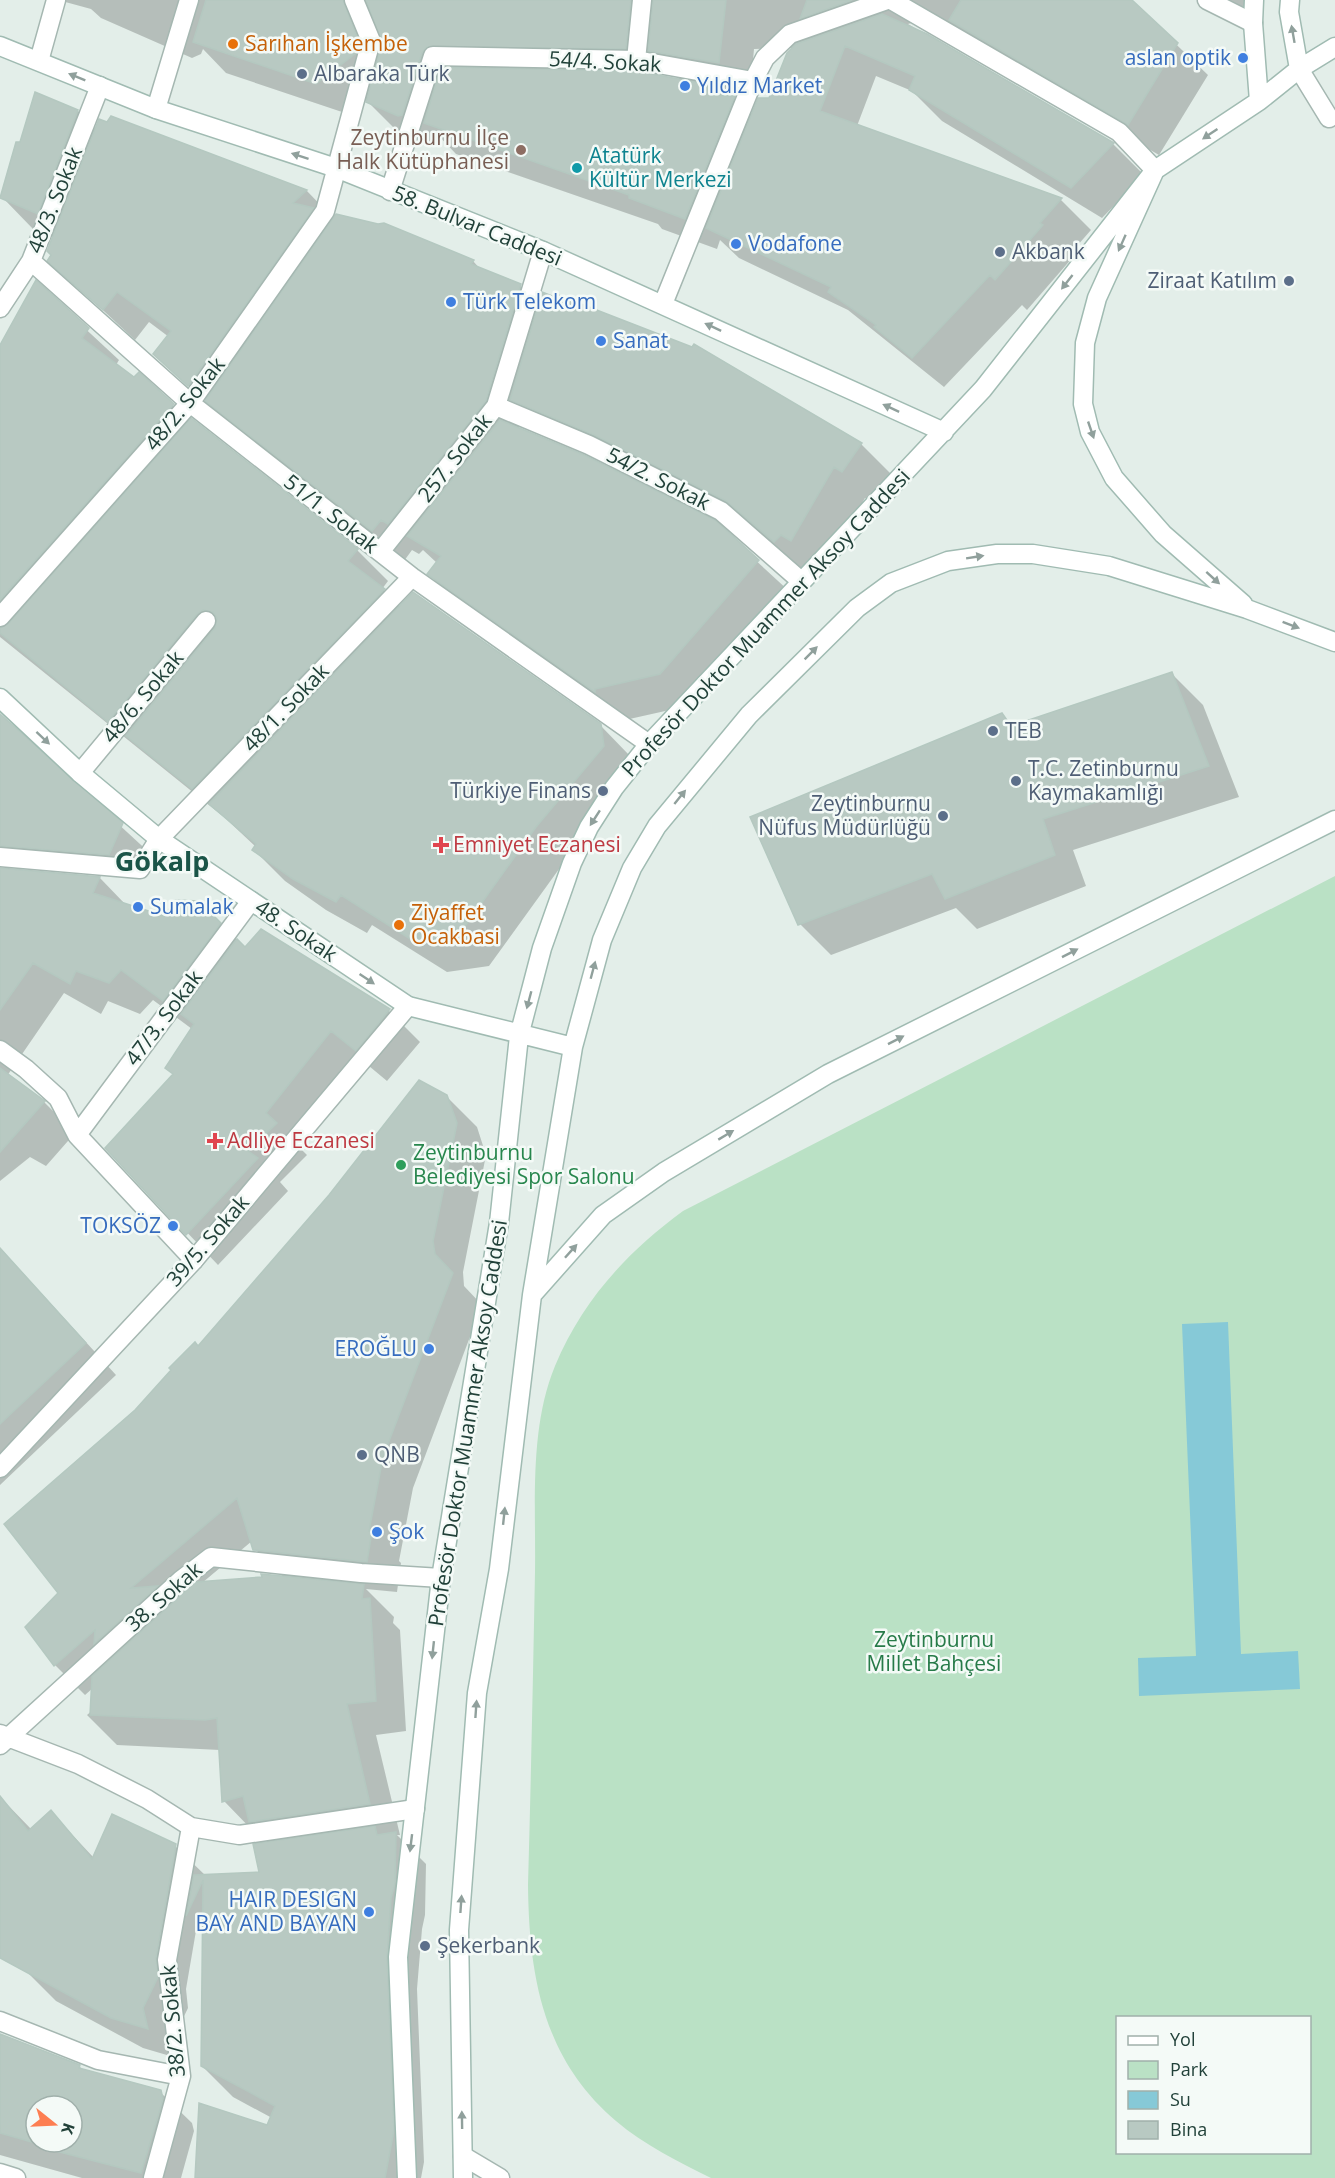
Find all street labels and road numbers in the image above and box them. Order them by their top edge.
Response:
street label: 54/4. Sokak [548,44,662,78]
street label: 48/3. Sokak [20,142,88,257]
street label: 58. Bulvar Caddesi [388,178,566,272]
street label: 48/2. Sokak [138,351,231,456]
street label: 257. Sokak [411,407,498,507]
street label: 54/2. Sokak [602,440,715,516]
street label: Profesör Doktor Muammer Aksoy Caddesi [615,462,916,782]
street label: 51/1. Sokak [279,468,385,559]
street label: 48/6. Sokak [95,644,189,748]
street label: 48/1. Sokak [236,657,334,758]
street label: 48. Sokak [250,893,343,968]
street label: 47/3. Sokak [118,964,208,1071]
street label: 39/5. Sokak [160,1189,255,1292]
street label: Profesör Doktor Muammer Aksoy Caddesi [421,1218,513,1628]
street label: 38. Sokak [119,1555,208,1637]
street label: 38/2. Sokak [153,1964,191,2078]

